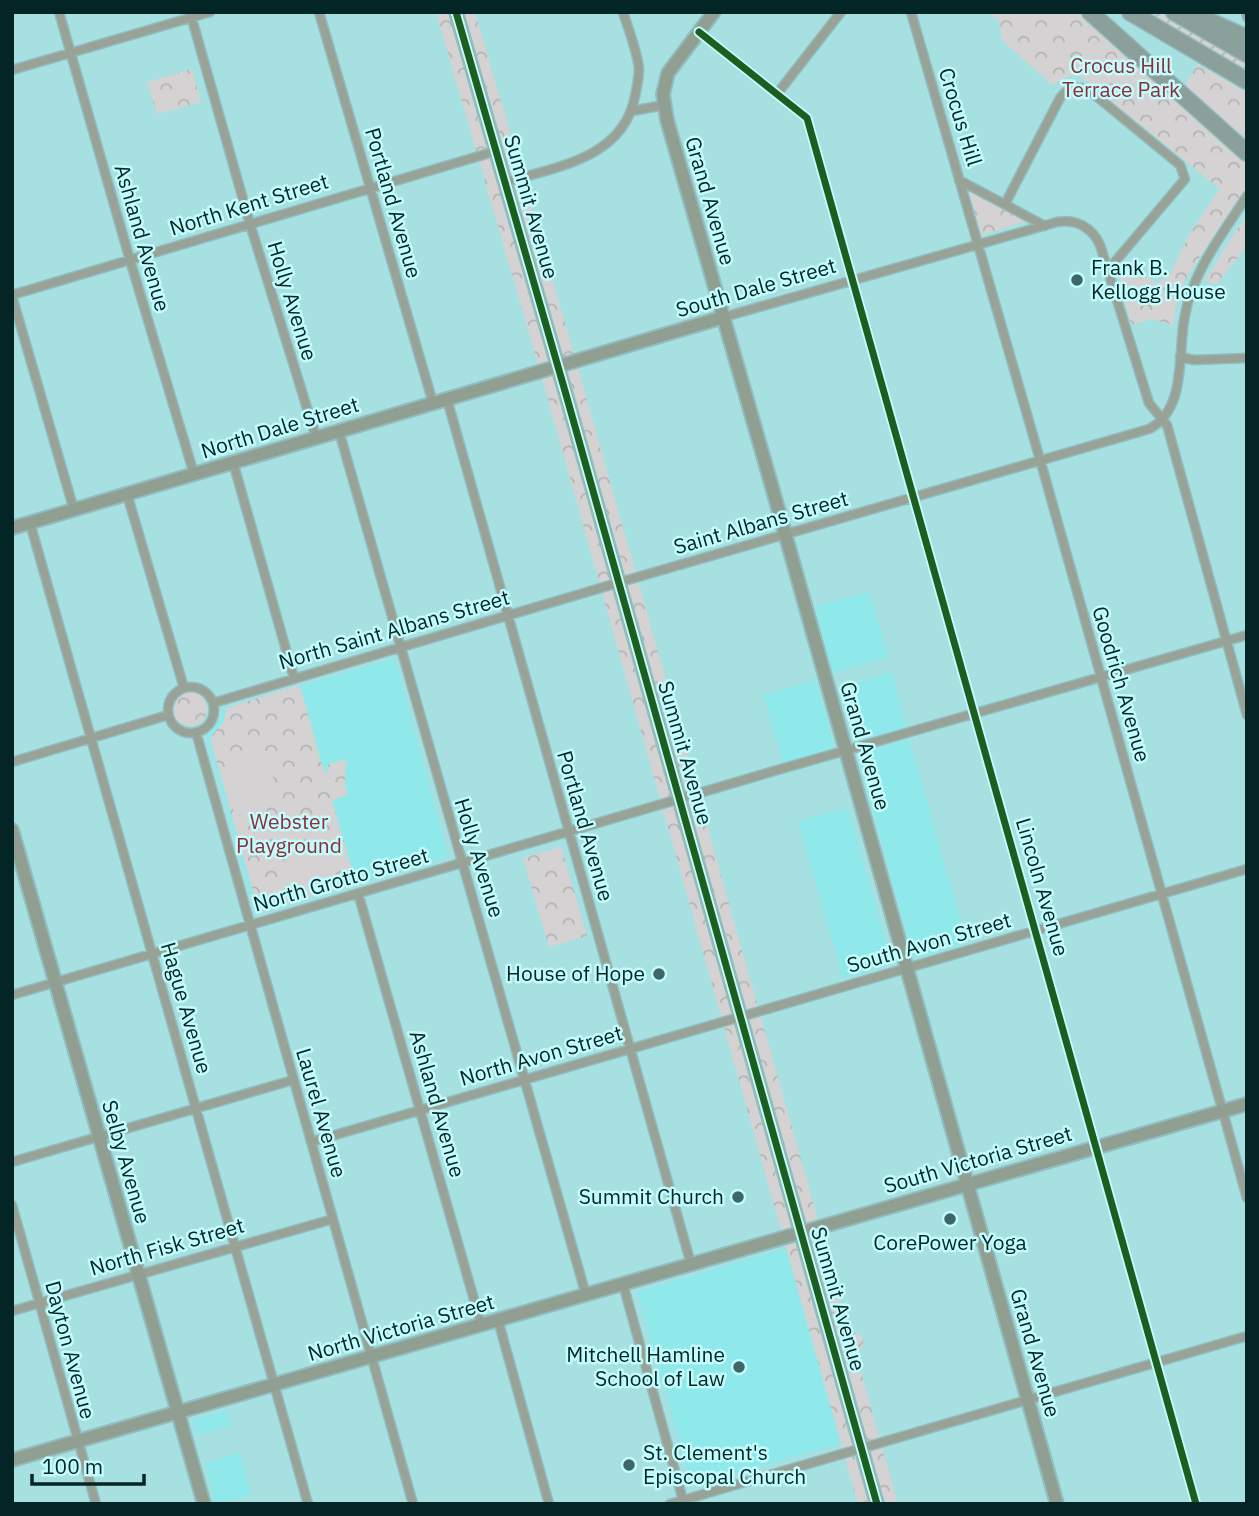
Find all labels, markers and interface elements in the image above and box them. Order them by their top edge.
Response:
park label: Crocus Hill Terrace Park [1062,51,1180,103]
street label: Crocus Hill [933,64,989,170]
street label: Portland Avenue [359,124,429,281]
street label: Summit Avenue [498,131,566,282]
street label: Grand Avenue [679,133,743,268]
street label: Ashland Avenue [109,161,177,315]
street label: North Kent Street [166,167,332,242]
street label: Holly Avenue [262,238,324,364]
street label: South Dale Street [672,251,839,323]
place label: Frank B. Kellogg House [1091,253,1226,305]
marker: Frank B. Kellogg House [1069,272,1085,288]
street label: North Dale Street [197,390,362,464]
street label: Saint Albans Street [670,484,851,560]
street label: North Saint Albans Street [275,583,512,675]
street label: Goodrich Avenue [1086,603,1158,765]
street label: Summit Avenue [652,677,720,828]
street label: Grand Avenue [834,678,898,813]
street label: Portland Avenue [551,747,621,904]
street label: Holly Avenue [449,795,511,921]
park label: Webster Playground [236,807,342,859]
street label: Lincoln Avenue [1010,814,1076,959]
street label: North Grotto Street [250,841,432,917]
street label: South Avon Street [843,905,1014,979]
street label: Hague Avenue [155,939,219,1077]
place label: House of Hope [506,959,645,987]
marker: House of Hope [651,966,667,982]
street label: North Avon Street [456,1018,625,1092]
street label: Ashland Avenue [404,1027,472,1181]
street label: Laurel Avenue [290,1045,354,1181]
street label: Selby Avenue [96,1097,158,1227]
street label: South Victoria Street [880,1119,1075,1199]
place label: Summit Church [579,1182,724,1210]
marker: Summit Church [730,1189,746,1205]
street label: North Fisk Street [86,1211,247,1281]
marker: CorePower Yoga [942,1211,958,1227]
street label: Summit Avenue [805,1223,873,1374]
place label: CorePower Yoga [873,1228,1027,1256]
street label: Dayton Avenue [39,1278,103,1422]
street label: Grand Avenue [1004,1285,1068,1420]
street label: North Victoria Street [304,1287,497,1367]
place label: Mitchell Hamline School of Law [566,1340,725,1392]
marker: Mitchell Hamline School of Law [731,1359,747,1375]
place label: St. Clement's Episcopal Church [643,1438,806,1490]
scale bar [32,1442,144,1486]
text: 100 m [42,1452,103,1480]
marker: St. Clement's Episcopal Church [621,1457,637,1473]

